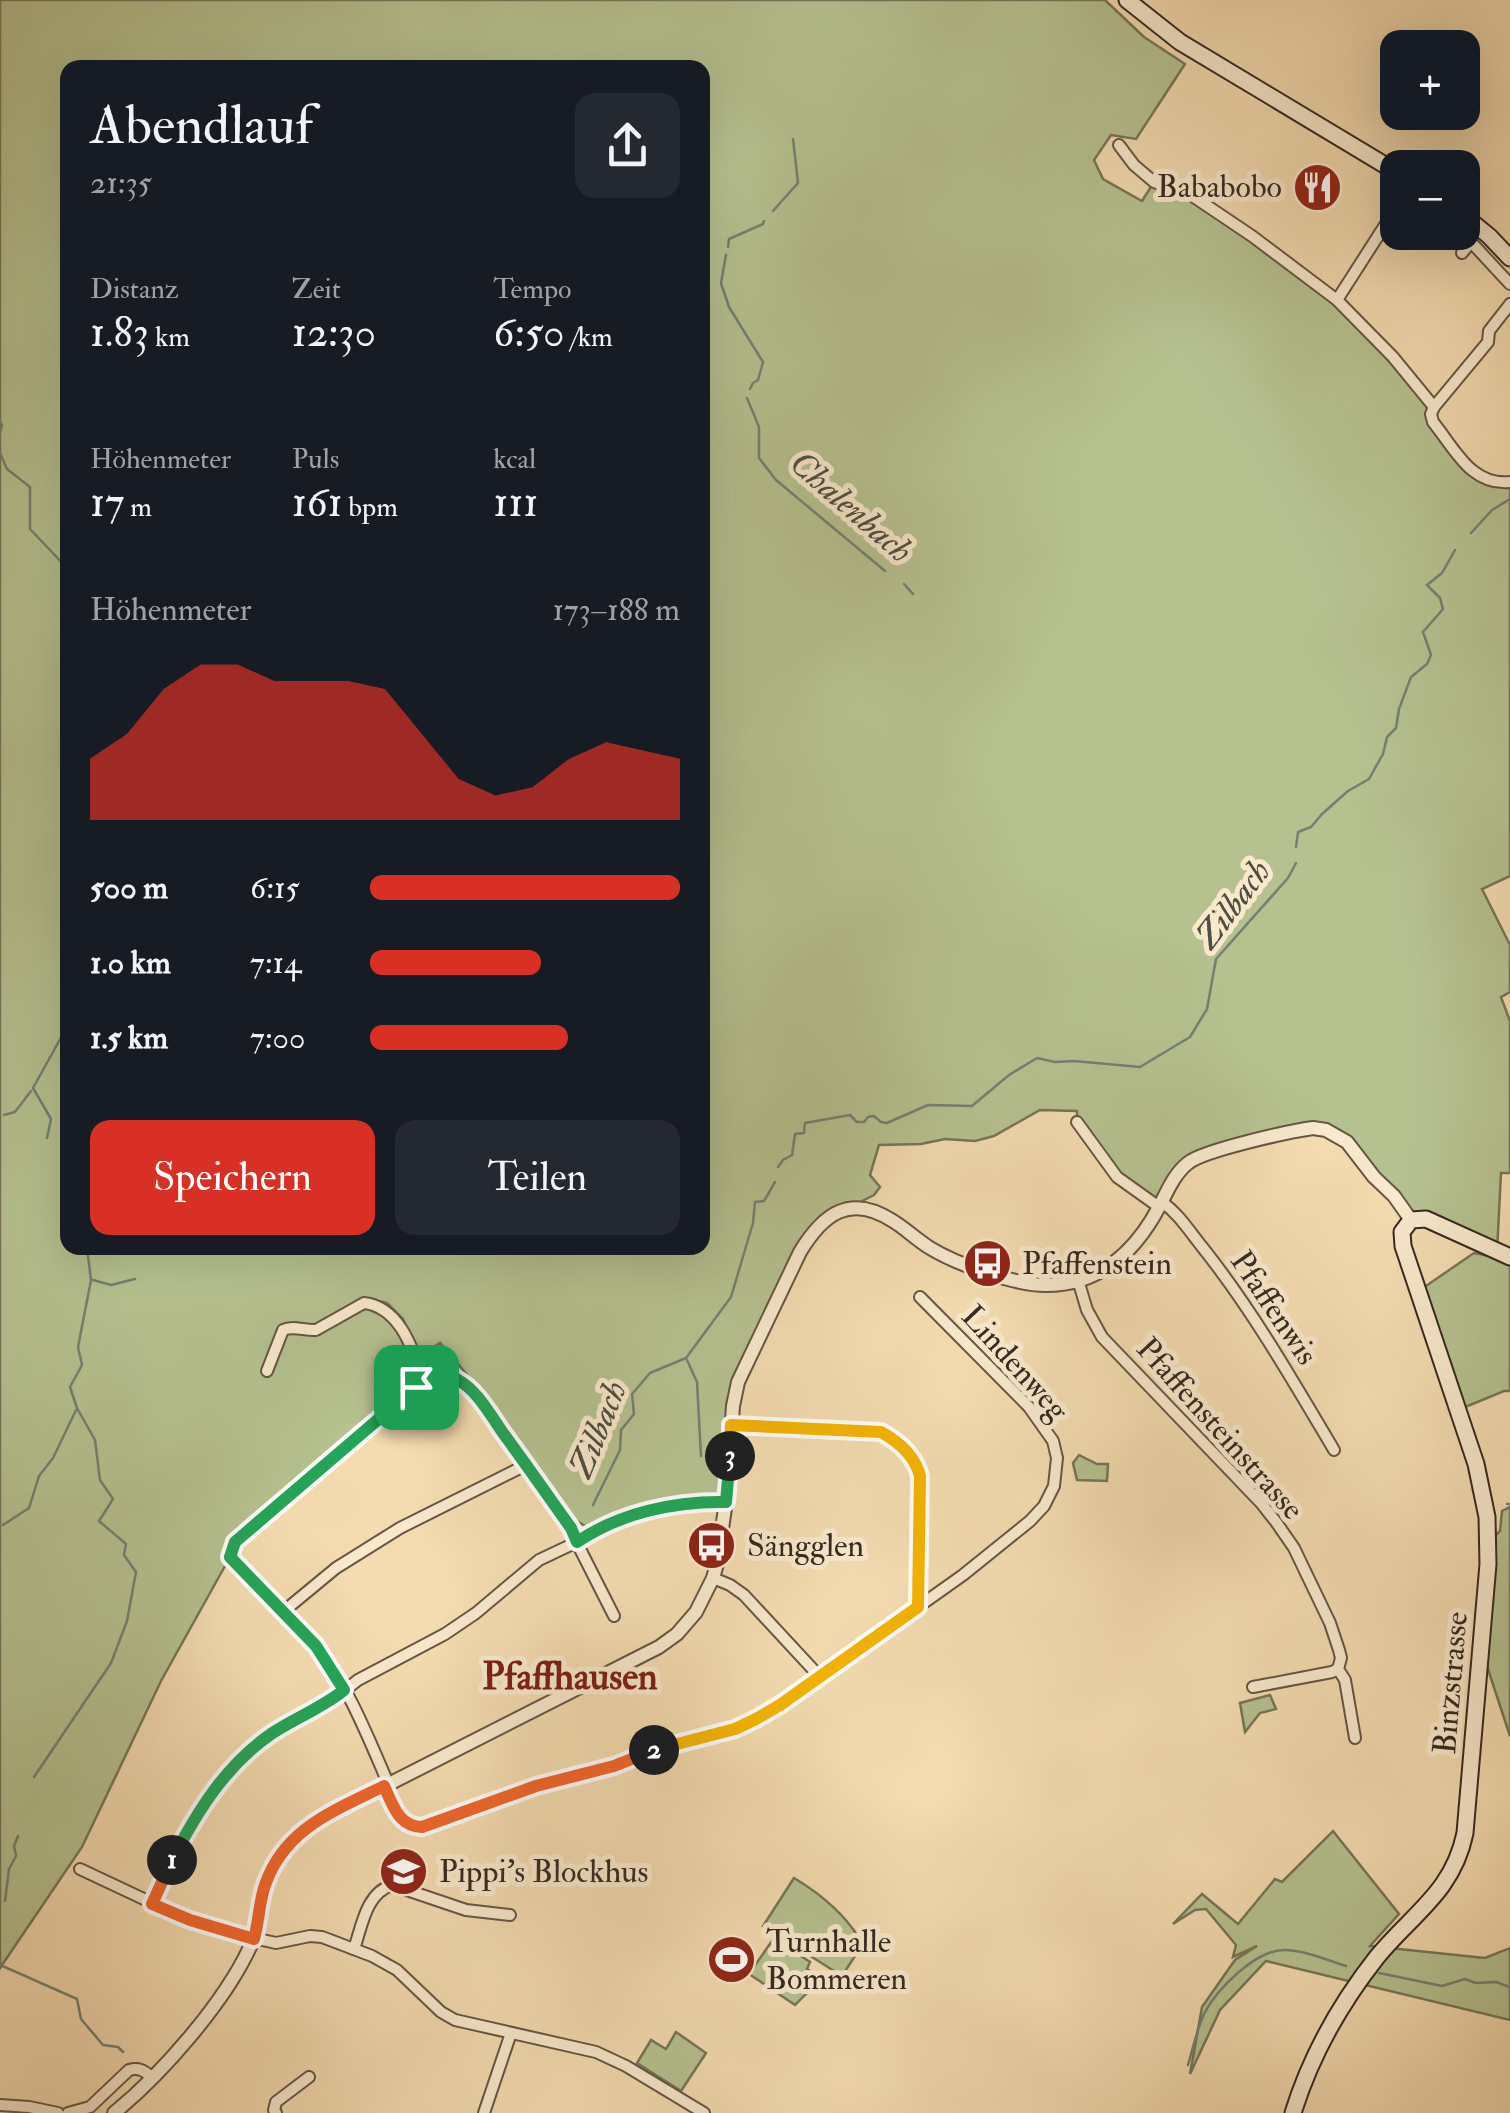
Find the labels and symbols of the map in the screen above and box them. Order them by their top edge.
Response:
restaurant icon: Bababobo [1291,161,1343,213]
place label: Bababobo [1157,167,1282,207]
water label: Chalenbach [780,441,922,573]
water label: Zilbach [1184,851,1281,959]
bus stop icon: Pfaffenstein [961,1238,1013,1290]
street label: Pfaffenwis [1221,1243,1327,1373]
place label: Pfaffenstein [1022,1244,1172,1284]
street label: Lindenweg [953,1297,1078,1430]
street label: Pfaffensteinstrasse [1128,1330,1312,1528]
pin [374,1345,459,1430]
water label: Zilbach [558,1375,637,1485]
pin: 3 [705,1431,755,1481]
bus stop icon: Sängglen [686,1520,738,1572]
place label: Sängglen [747,1526,864,1566]
street label: Binzstrasse [1425,1610,1477,1756]
district label: Pfaffhausen [482,1653,658,1701]
pin: 2 [629,1725,679,1775]
pin: 1 [147,1835,197,1885]
school or university icon: Pippi's Blockhus [378,1846,430,1898]
place label: Pippi's Blockhus [439,1852,648,1892]
place label: Turnhalle Bommeren [766,1922,907,1999]
sports icon: Turnhalle Bommeren [705,1934,757,1986]

